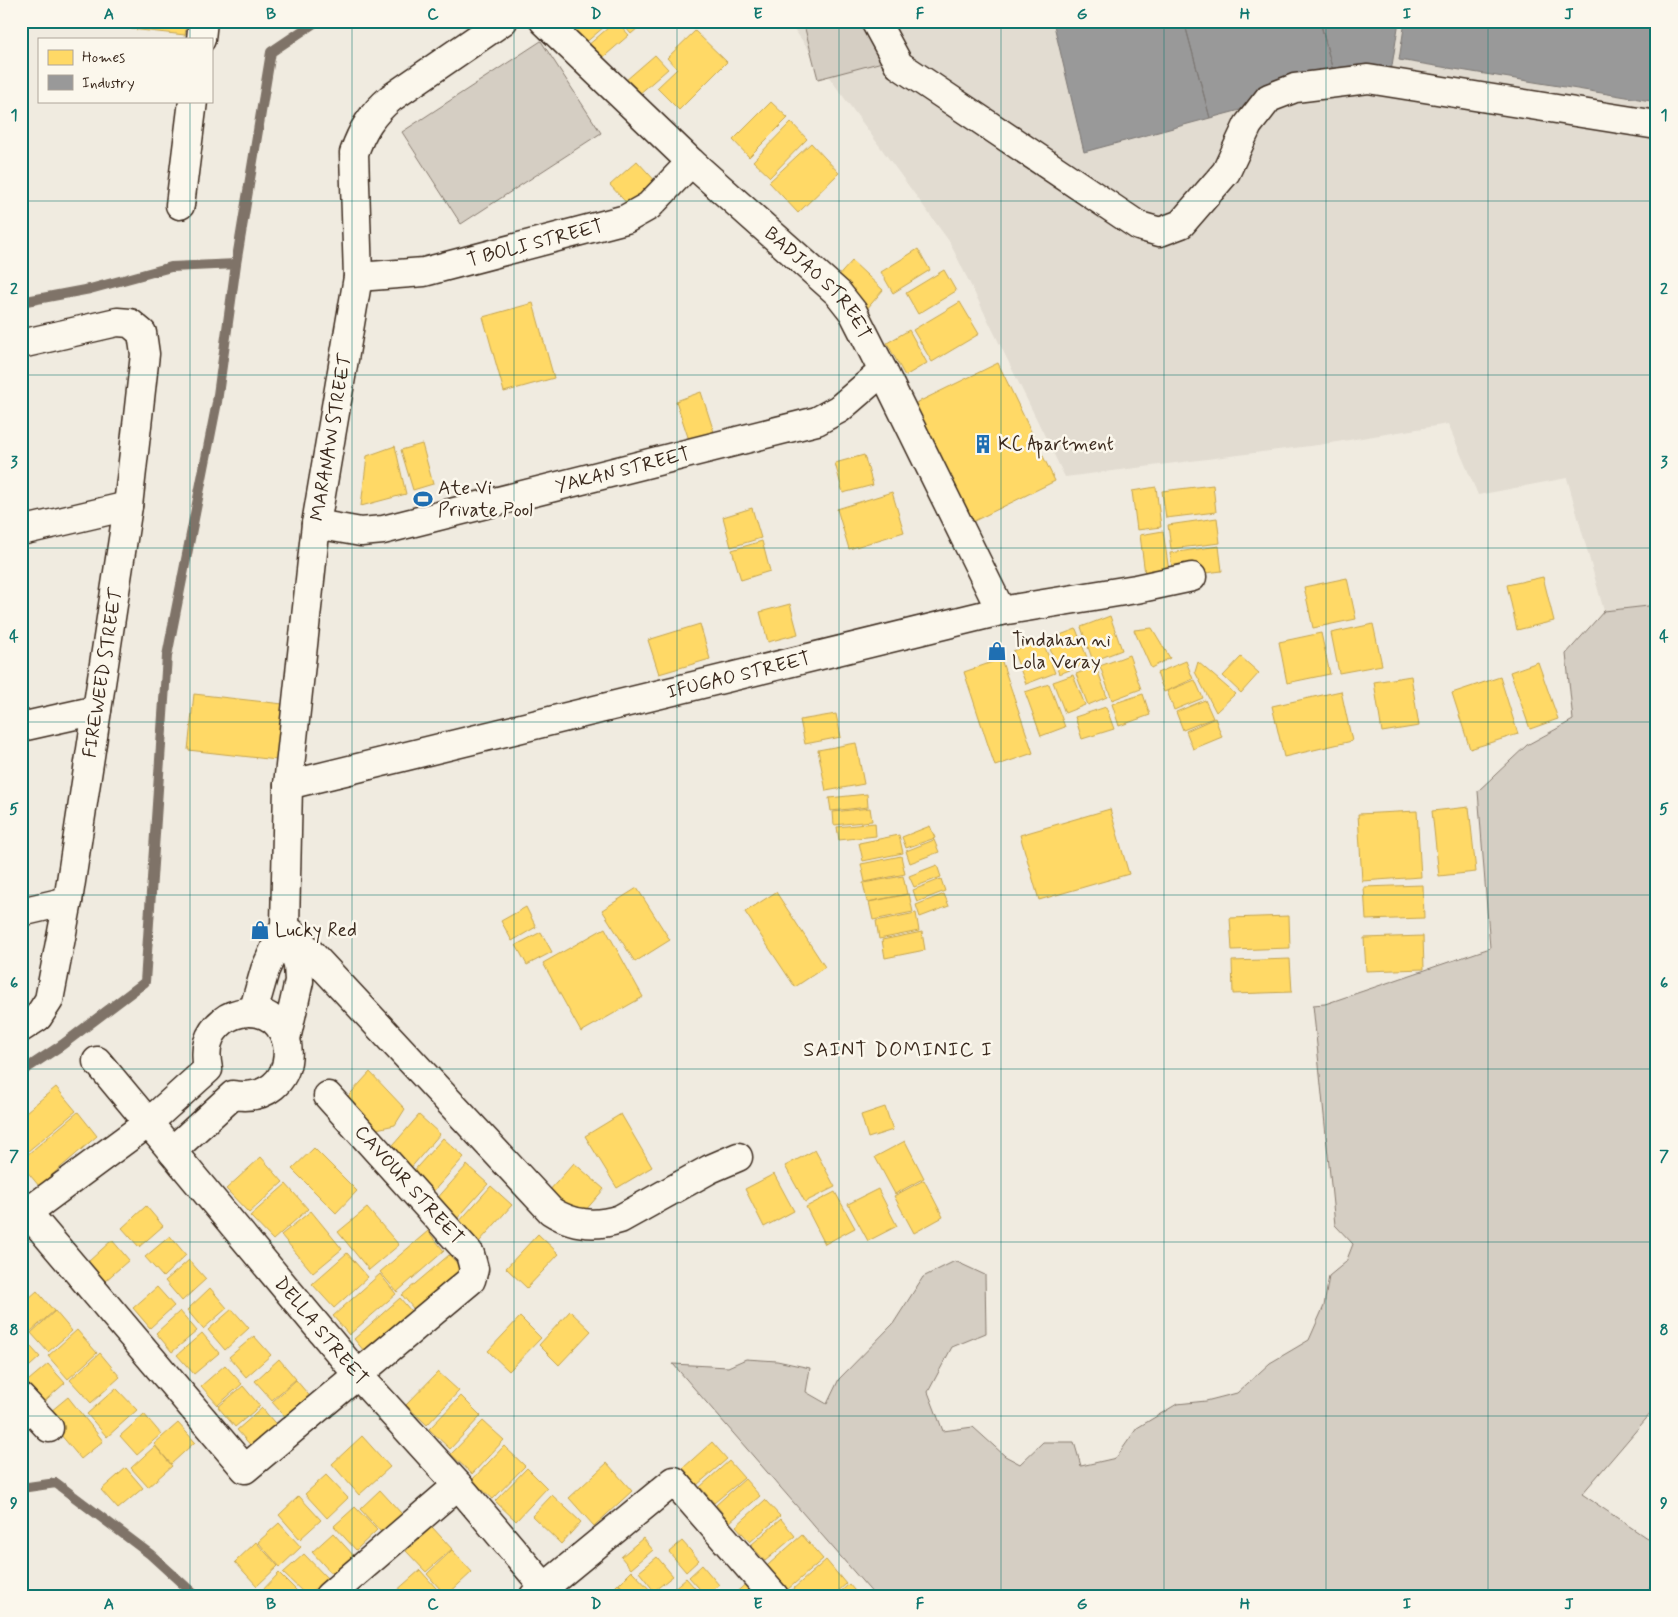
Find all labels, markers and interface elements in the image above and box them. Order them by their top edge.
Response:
text: A [104,4,114,25]
text: B [266,4,276,25]
text: C [427,4,439,25]
text: D [590,4,602,25]
text: E [753,4,763,25]
text: F [916,4,925,25]
text: G [1077,4,1088,25]
text: H [1240,4,1251,25]
text: I [1403,4,1412,25]
text: J [1564,4,1574,25]
legend [38,38,212,102]
text: Homes [82,48,125,68]
text: Industry [82,74,135,94]
text: 1 [10,105,18,126]
text: 1 [1660,105,1668,126]
street label: T BOLI STREET [464,213,606,273]
street label: BADJAO STREET [759,221,877,344]
text: 2 [10,279,18,300]
text: 2 [1660,279,1668,300]
street label: MARANAW STREET [304,351,357,523]
place label: KC Apartment [998,432,1114,459]
building icon: KC Apartment [972,433,994,455]
street label: YAKAN STREET [553,441,693,499]
text: 3 [10,452,18,473]
text: 3 [1660,452,1668,473]
place label: Ate Vi Private Pool [438,476,533,523]
sports icon: Ate Vi Private Pool [412,488,434,510]
street label: FIREWEED STREET [77,585,129,760]
text: 4 [9,626,19,647]
text: 4 [1659,626,1669,647]
place label: Tindahan ni Lola Veray [1012,628,1111,675]
shop icon: Tindahan ni Lola Veray [986,640,1008,662]
street label: IFUGAO STREET [664,645,813,705]
text: 5 [9,799,19,820]
text: 5 [1659,799,1669,820]
place label: Lucky Red [275,918,357,944]
shop icon: Lucky Red [249,919,271,941]
text: 6 [10,973,18,994]
text: 6 [1660,973,1668,994]
district label: SAINT DOMINIC I [803,1037,993,1064]
street label: CAVOUR STREET [349,1120,469,1250]
text: 7 [9,1146,19,1167]
text: 7 [1659,1146,1669,1167]
street label: DELLA STREET [269,1271,374,1391]
text: 8 [9,1320,19,1341]
text: 8 [1659,1320,1669,1341]
text: 9 [10,1493,18,1514]
text: 9 [1660,1493,1668,1514]
text: A [104,1594,114,1615]
text: B [266,1594,276,1615]
text: C [427,1594,439,1615]
text: D [590,1594,602,1615]
text: E [753,1594,763,1615]
text: F [916,1594,925,1615]
text: G [1077,1594,1088,1615]
text: H [1240,1594,1251,1615]
text: I [1403,1594,1412,1615]
text: J [1564,1594,1574,1615]

